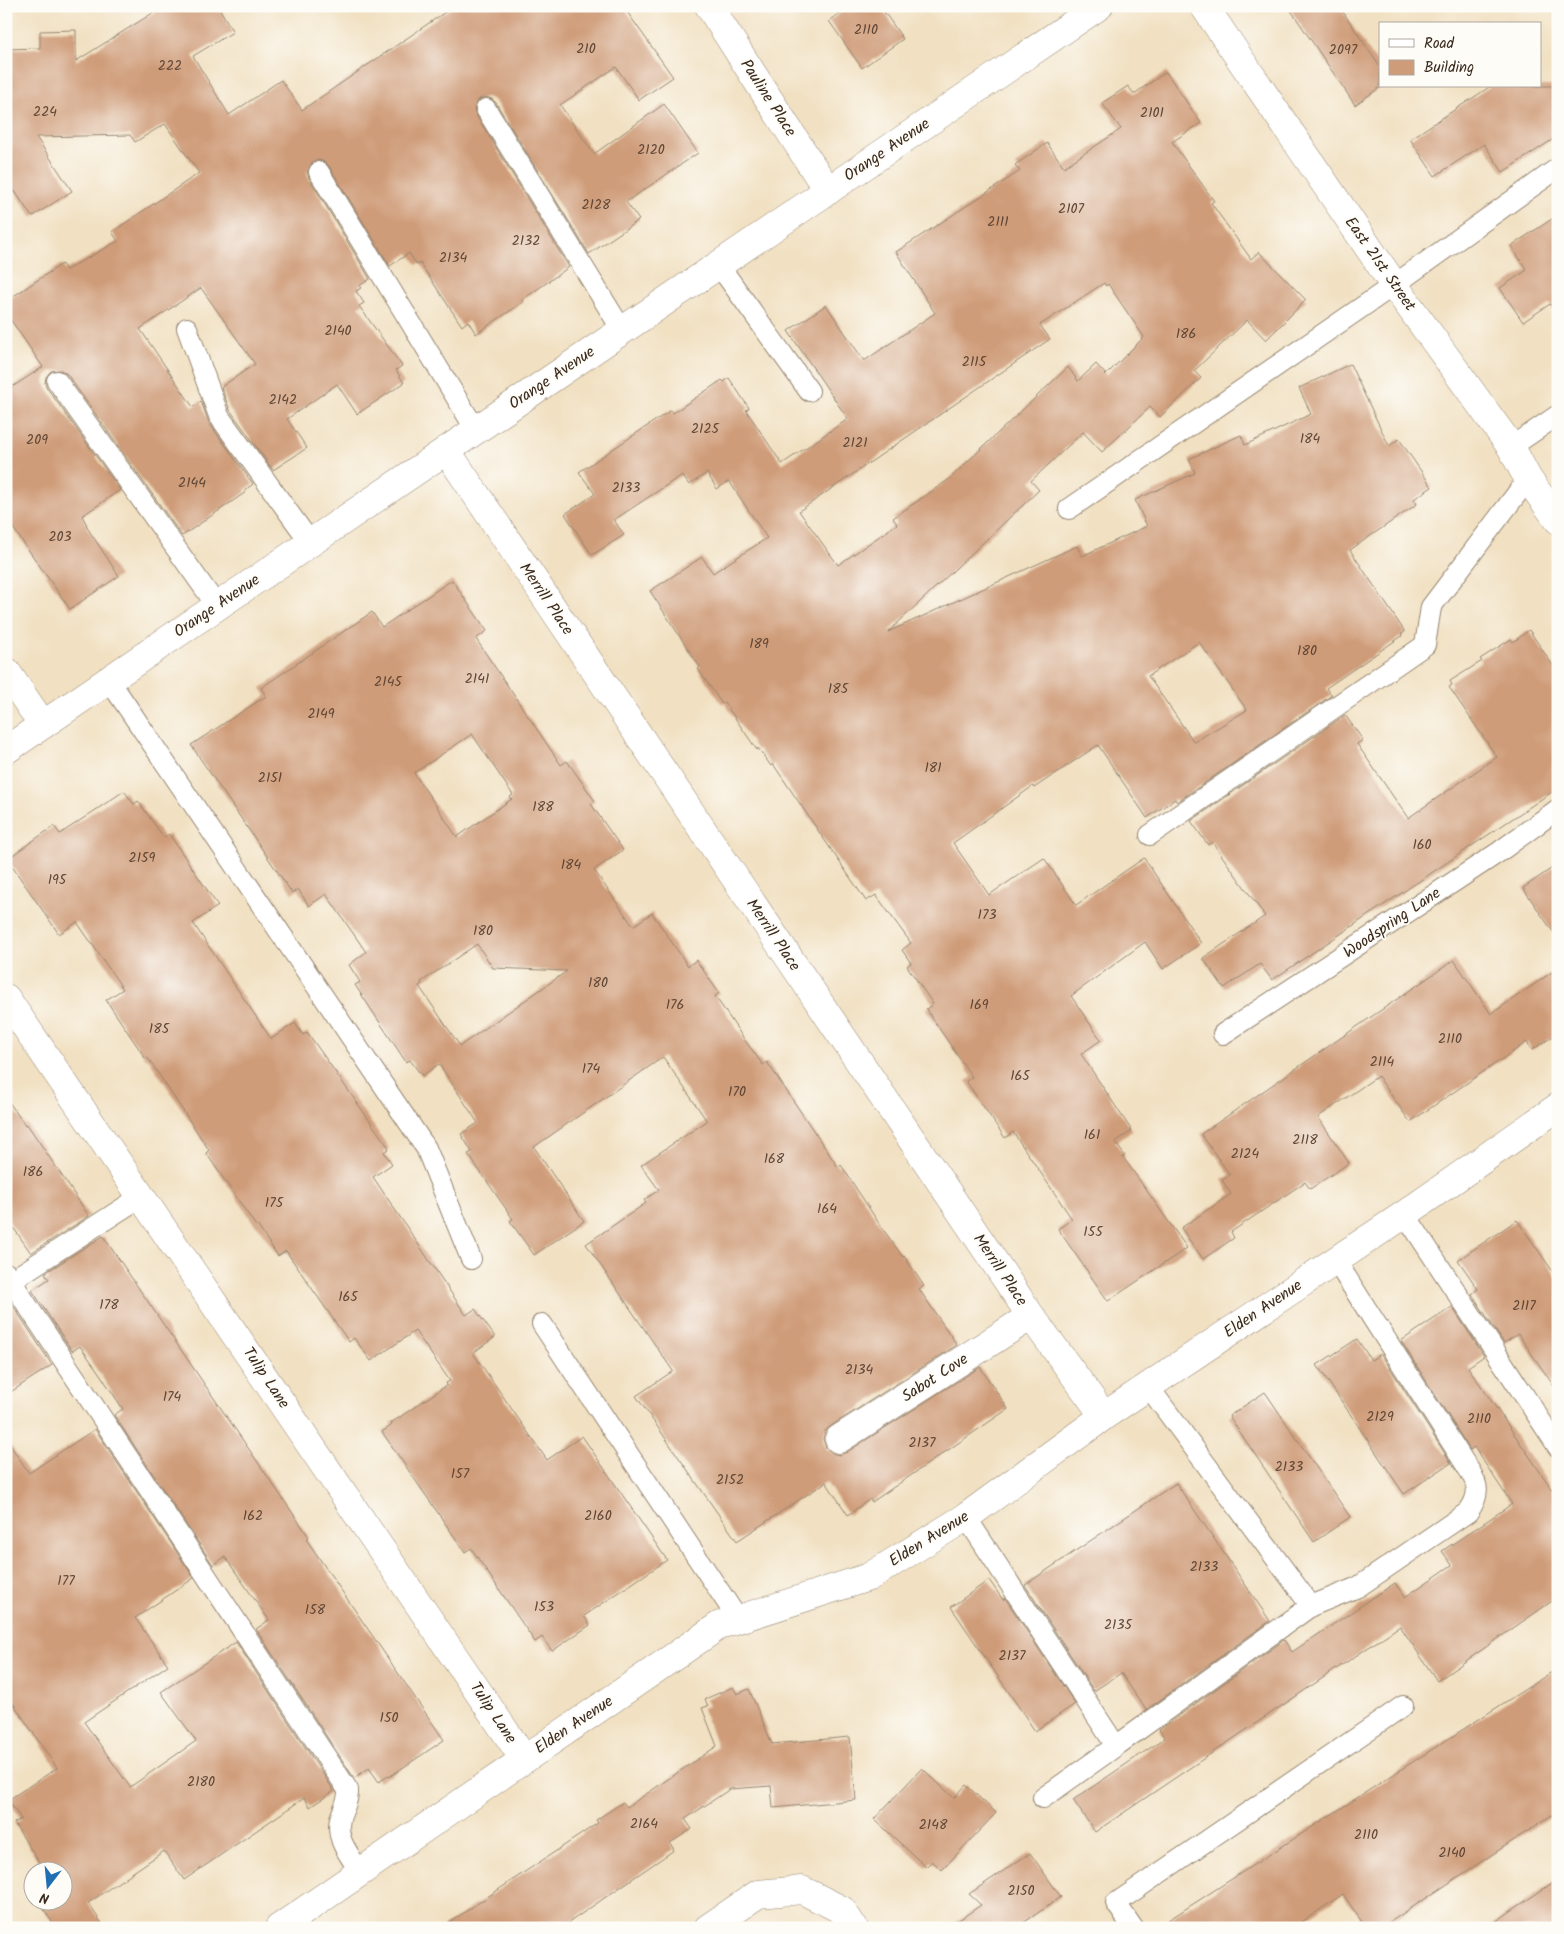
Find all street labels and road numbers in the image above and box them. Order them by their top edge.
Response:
street label: Pauline Place [733,54,803,142]
street label: Orange Avenue [839,112,935,188]
street label: East 21st Street [1338,212,1422,317]
street label: Orange Avenue [504,340,600,416]
street label: Merrill Place [512,558,580,640]
street label: Orange Avenue [169,568,265,644]
street label: Woodspring Lane [1338,881,1446,965]
street label: Merrill Place [739,894,807,976]
street label: Merrill Place [966,1229,1034,1311]
street label: Elden Avenue [1218,1273,1308,1345]
street label: Tulip Lane [236,1342,296,1414]
street label: Sabot Cove [897,1347,973,1409]
street label: Elden Avenue [884,1504,974,1574]
street label: Tulip Lane [463,1677,523,1749]
street label: Elden Avenue [529,1689,619,1761]

